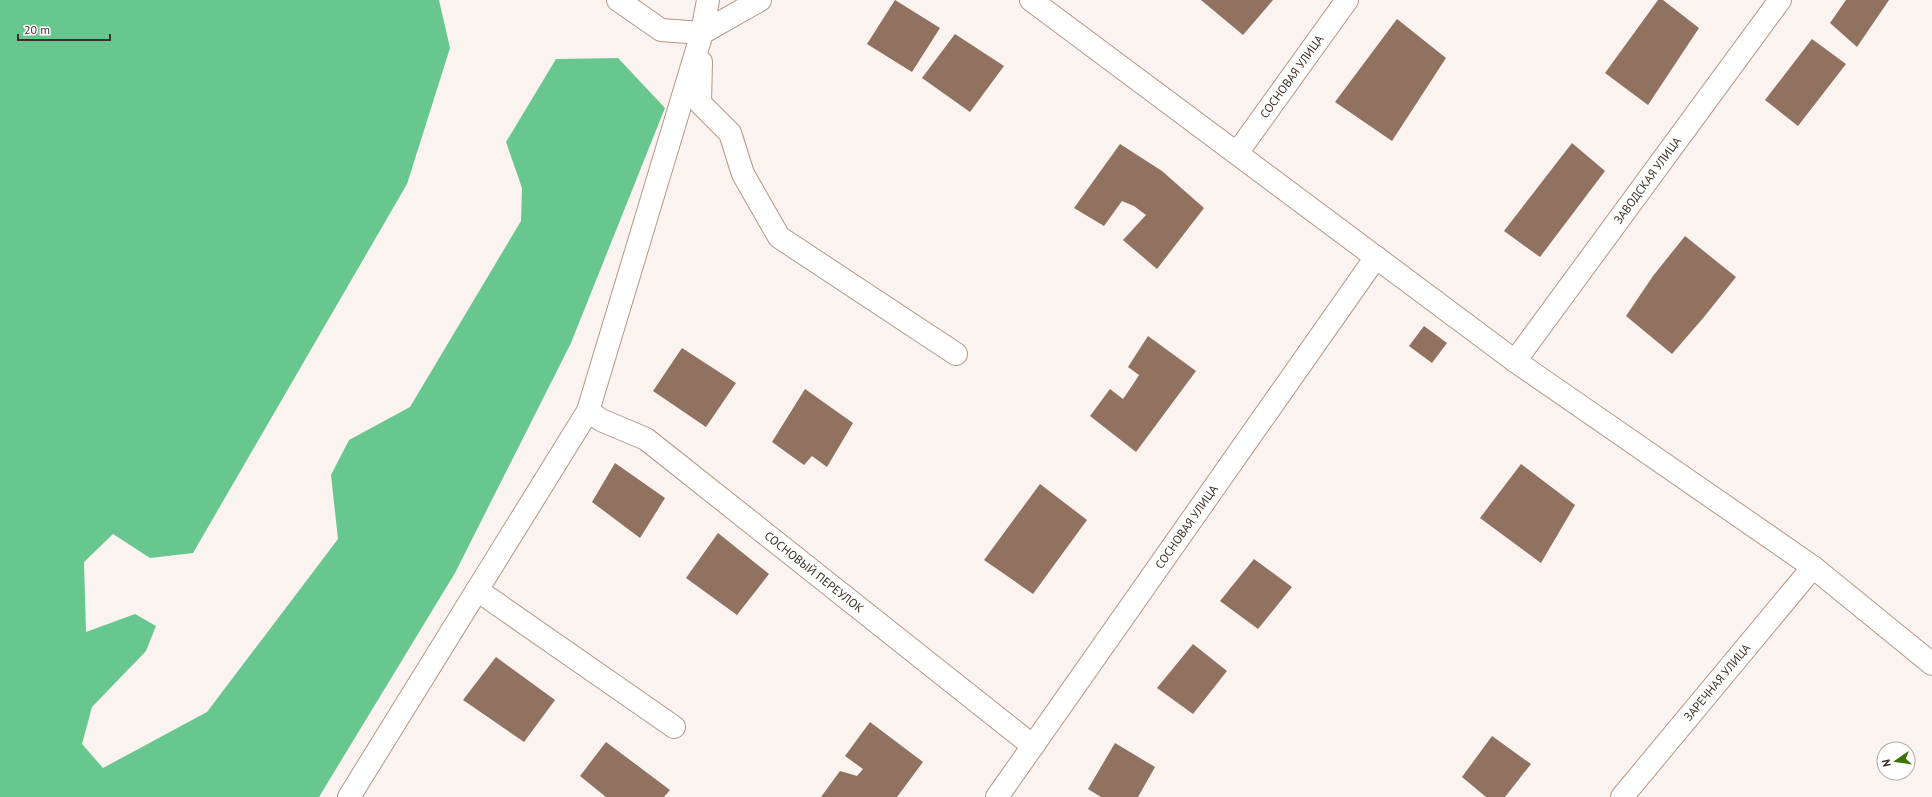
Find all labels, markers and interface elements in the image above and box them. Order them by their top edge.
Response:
scale bar [18,16,110,42]
text: 20 m [24,22,50,37]
street label: СОСНОВАЯ УЛИЦА [1257,32,1326,121]
street label: ЗАВОДСКАЯ УЛИЦА [1610,134,1684,227]
street label: СОСНОВАЯ УЛИЦА [1152,482,1221,571]
street label: СОСНОВЫЙ ПЕРЕУЛОК [762,528,867,616]
street label: ЗАРЕЧНАЯ УЛИЦА [1680,640,1753,724]
north arrow [1876,741,1916,781]
text: N [1879,758,1894,768]

